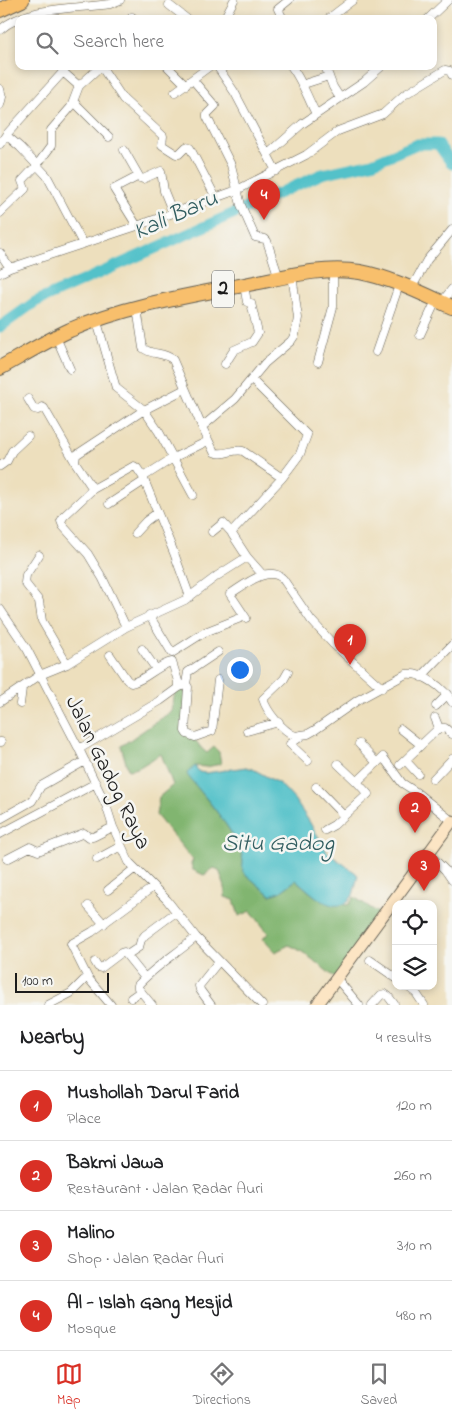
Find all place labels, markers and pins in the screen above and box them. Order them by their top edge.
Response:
pin: 4 [248,179,280,220]
pin: 1 [334,624,366,665]
pin: 2 [399,792,431,833]
pin: 3 [408,850,440,891]

